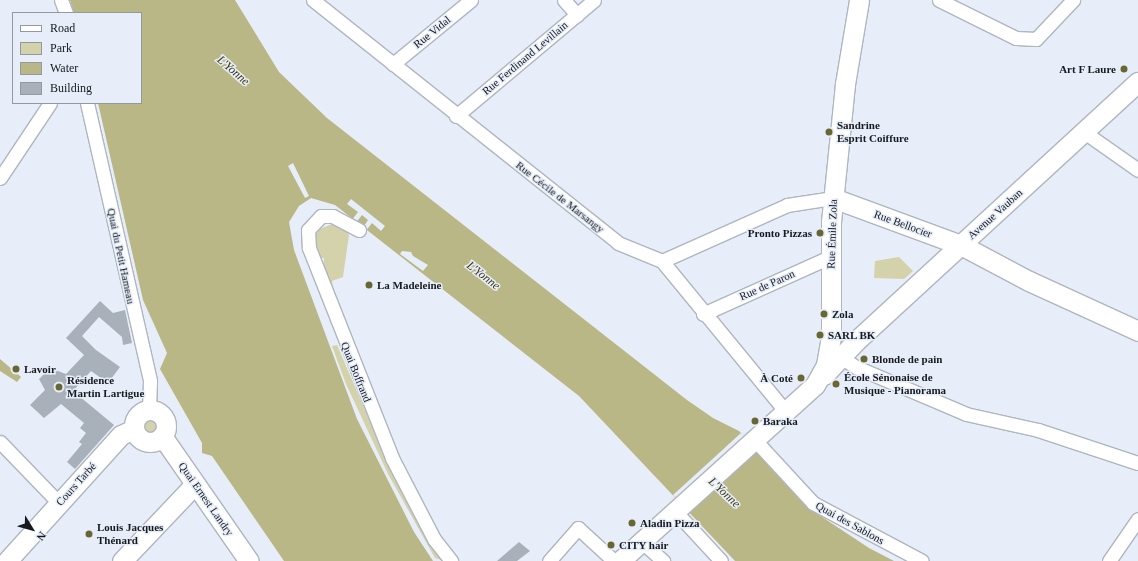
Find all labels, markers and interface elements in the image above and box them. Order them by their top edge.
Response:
legend [12,12,142,104]
street label: Rue Vidal [411,13,453,51]
street label: Rue Ferdinand Levillain [480,18,570,98]
text: Road [50,21,75,35]
text: Park [50,41,72,55]
water label: L'Yonne [214,53,252,89]
text: Water [50,61,78,75]
place label: Art F Laure [1059,62,1116,76]
marker: Art F Laure [1119,64,1129,74]
text: Building [50,81,92,95]
place label: Sandrine Esprit Coiffure [837,119,909,145]
marker: Sandrine Esprit Coiffure [824,127,834,137]
street label: Rue Cécile de Marsangy [513,158,607,236]
street label: Avenue Vauban [965,186,1025,242]
street label: Rue Émile Zola [824,199,840,269]
street label: Quai du Petit Hameau [104,207,138,305]
street label: Rue Bellocier [872,207,934,241]
place label: Pronto Pizzas [748,226,812,240]
marker: Pronto Pizzas [815,228,825,238]
water label: L'Yonne [464,259,502,293]
street label: Rue de Paron [737,267,797,303]
place label: La Madeleine [377,278,441,292]
marker: La Madeleine [364,280,374,290]
place label: Zola [832,307,853,321]
marker: Zola [819,309,829,319]
place label: SARL BK [828,328,876,342]
marker: SARL BK [815,330,825,340]
street label: Quai Boffrand [338,340,374,404]
place label: Blonde de pain [872,352,942,366]
marker: Blonde de pain [859,354,869,364]
place label: Lavoir [24,362,56,376]
marker: Lavoir [11,364,21,374]
place label: À Coté [760,371,793,385]
place label: École Sénonaise de Musique - Pianorama [844,371,946,397]
marker: À Coté [796,373,806,383]
place label: Résidence Martin Lartigue [67,374,144,400]
marker: École Sénonaise de Musique - Pianorama [831,379,841,389]
marker: Résidence Martin Lartigue [54,382,64,392]
place label: Baraka [763,414,798,428]
marker: Baraka [750,416,760,426]
street label: Cours Tarbé [53,460,99,508]
street label: Quai Ernest Landry [176,460,236,538]
water label: L'Yonne [705,475,743,511]
street label: Quai des Sablons [813,499,887,547]
north arrow [12,509,52,549]
place label: Aladin Pizza [640,516,700,530]
marker: Aladin Pizza [627,518,637,528]
place label: Louis Jacques Thénard [97,521,163,547]
text: N [34,529,49,543]
marker: Louis Jacques Thénard [84,529,94,539]
place label: CITY hair [619,538,669,552]
marker: CITY hair [606,540,616,550]

